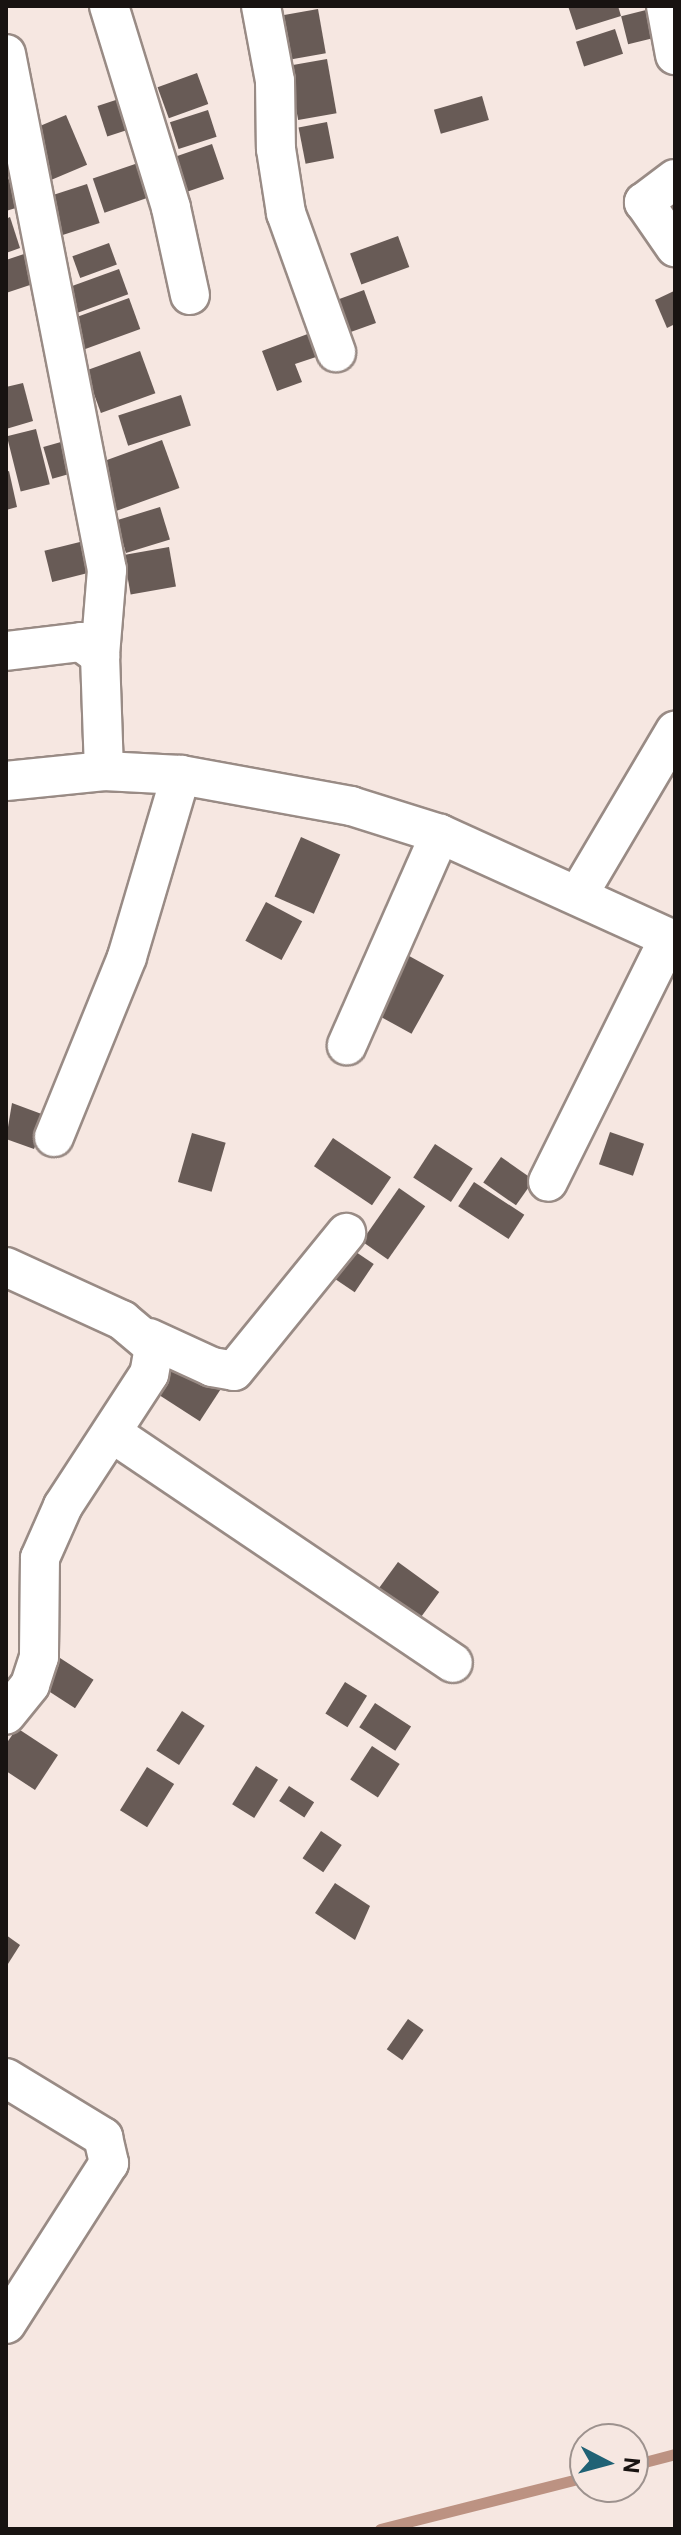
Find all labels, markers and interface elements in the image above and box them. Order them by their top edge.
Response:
north arrow [569,2423,649,2503]
text: N [618,2456,645,2474]

